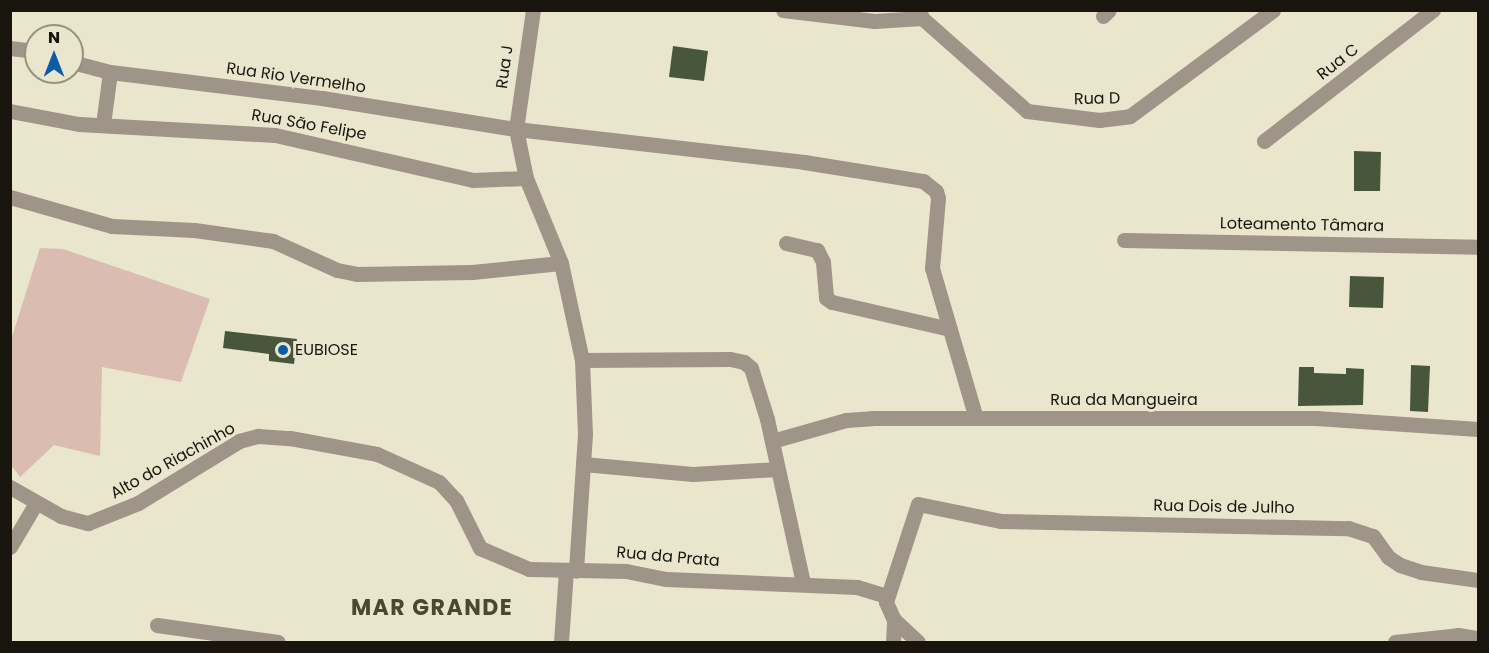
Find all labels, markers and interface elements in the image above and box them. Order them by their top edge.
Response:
north arrow [24,24,84,84]
text: N [48,26,60,49]
street label: Rua C [1313,40,1363,84]
street label: Rua J [492,44,518,90]
street label: Rua Rio Vermelho [225,59,367,97]
street label: Rua D [1074,89,1120,109]
street label: Rua São Felipe [250,105,368,145]
street label: Loteamento Tâmara [1220,214,1384,236]
place label: EUBIOSE [295,340,358,360]
marker: EUBIOSE [276,343,290,357]
street label: Rua da Mangueira [1050,390,1198,410]
street label: Alto do Riachinho [107,419,239,503]
street label: Rua Dois de Julho [1153,496,1295,518]
street label: Rua da Prata [616,543,720,571]
district label: MAR GRANDE [351,595,513,621]

